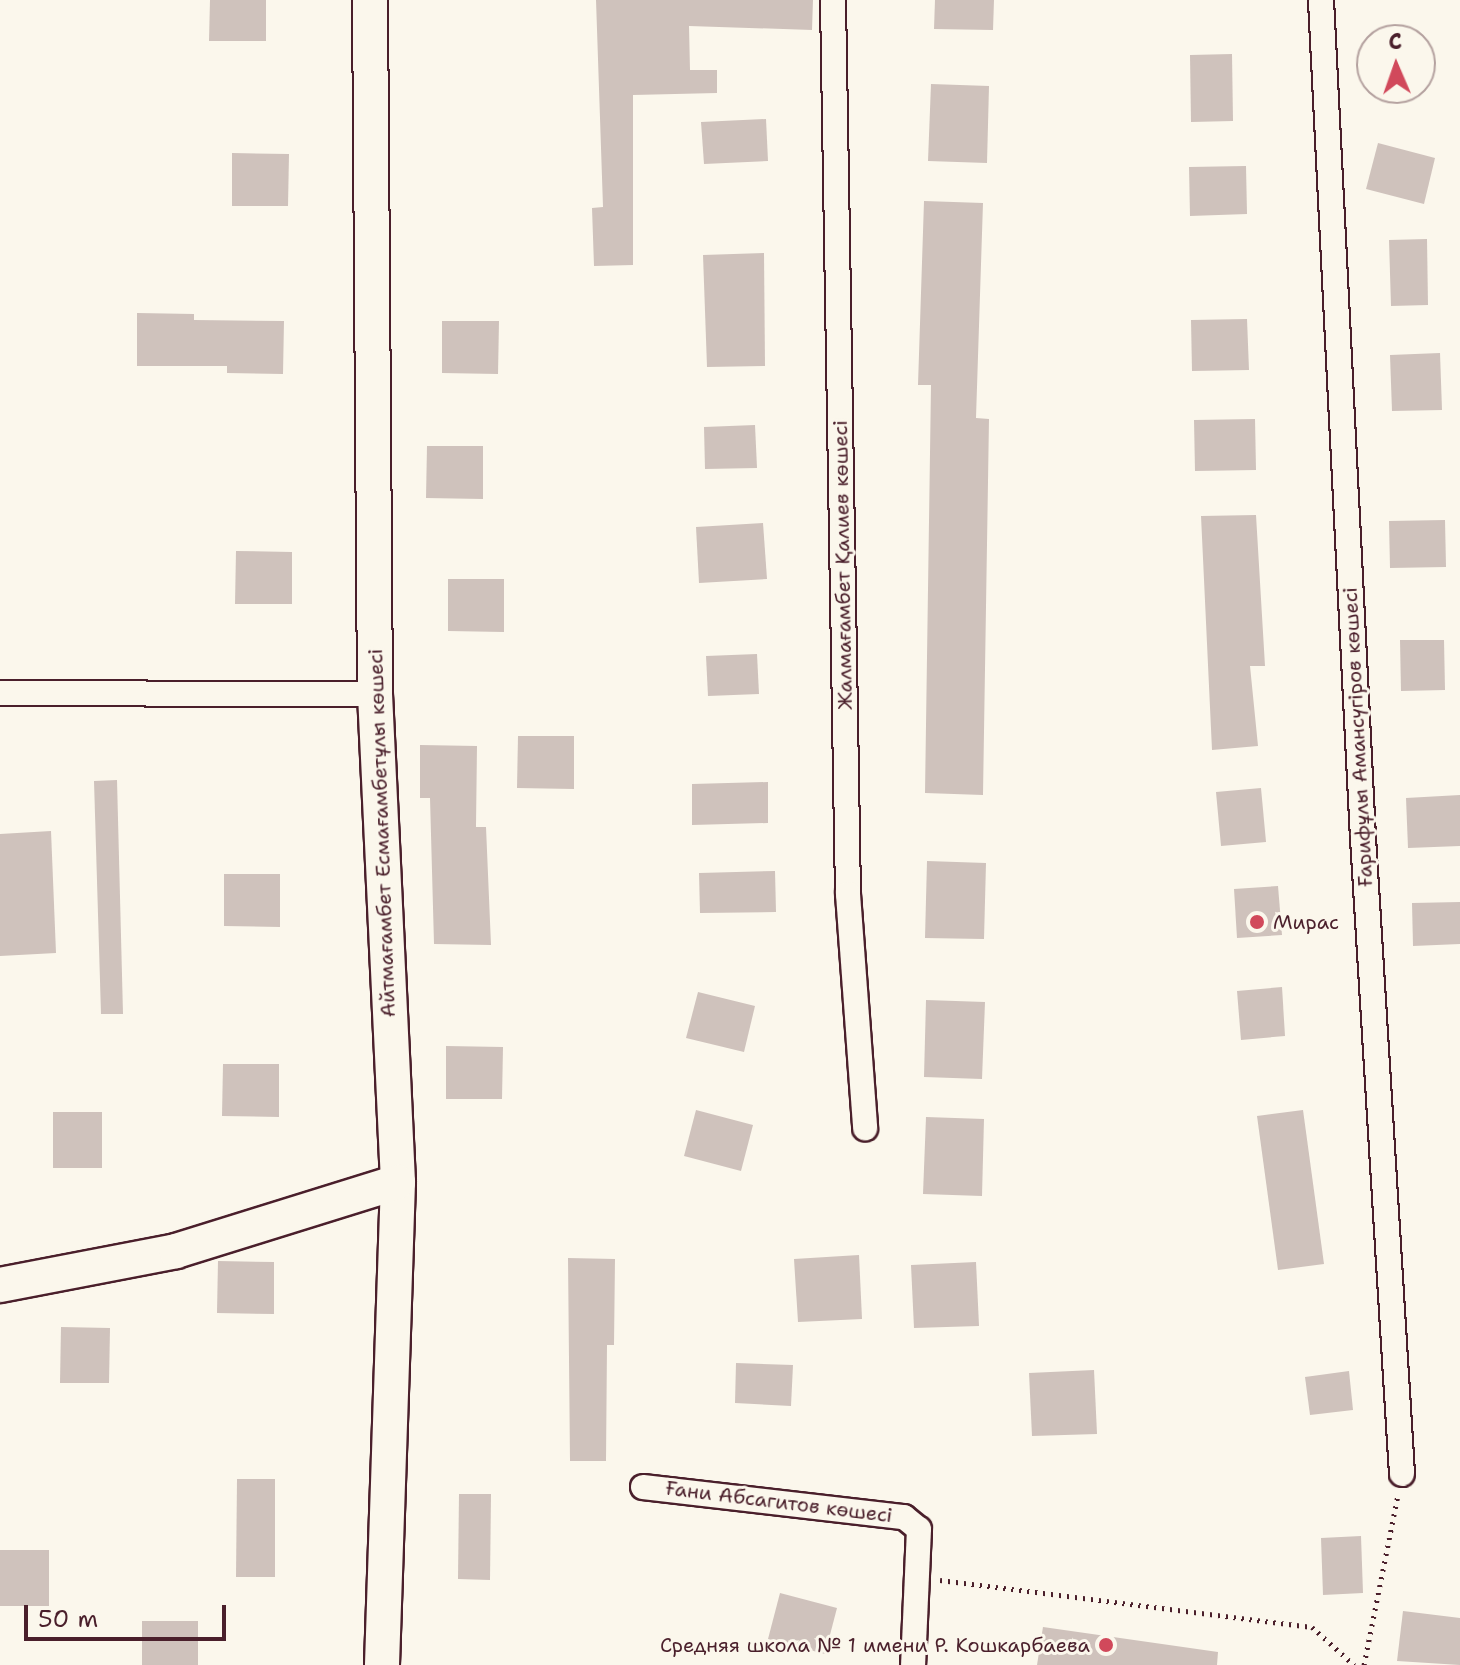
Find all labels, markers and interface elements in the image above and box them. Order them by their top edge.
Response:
north arrow [1356,24,1436,104]
text: С [1388,27,1402,56]
street label: Жалмағамбет Қалиев көшесі [828,420,858,710]
street label: Ғарифұлы Амансүгіров көшесі [1338,587,1378,887]
street label: Айтмағамбет Есмағамбетұлы көшесі [364,648,400,1018]
place label: Мирас [1273,910,1339,934]
marker: Мирас [1248,913,1266,931]
street label: Ғани Абсагитов көшесі [664,1476,894,1528]
scale bar [28,1589,230,1639]
text: 50 m [38,1603,98,1635]
place label: Средняя школа № 1 имени Р. Кошкарбаева [660,1633,1090,1657]
marker: Средняя школа № 1 имени Р. Кошкарбаева [1097,1636,1115,1654]

